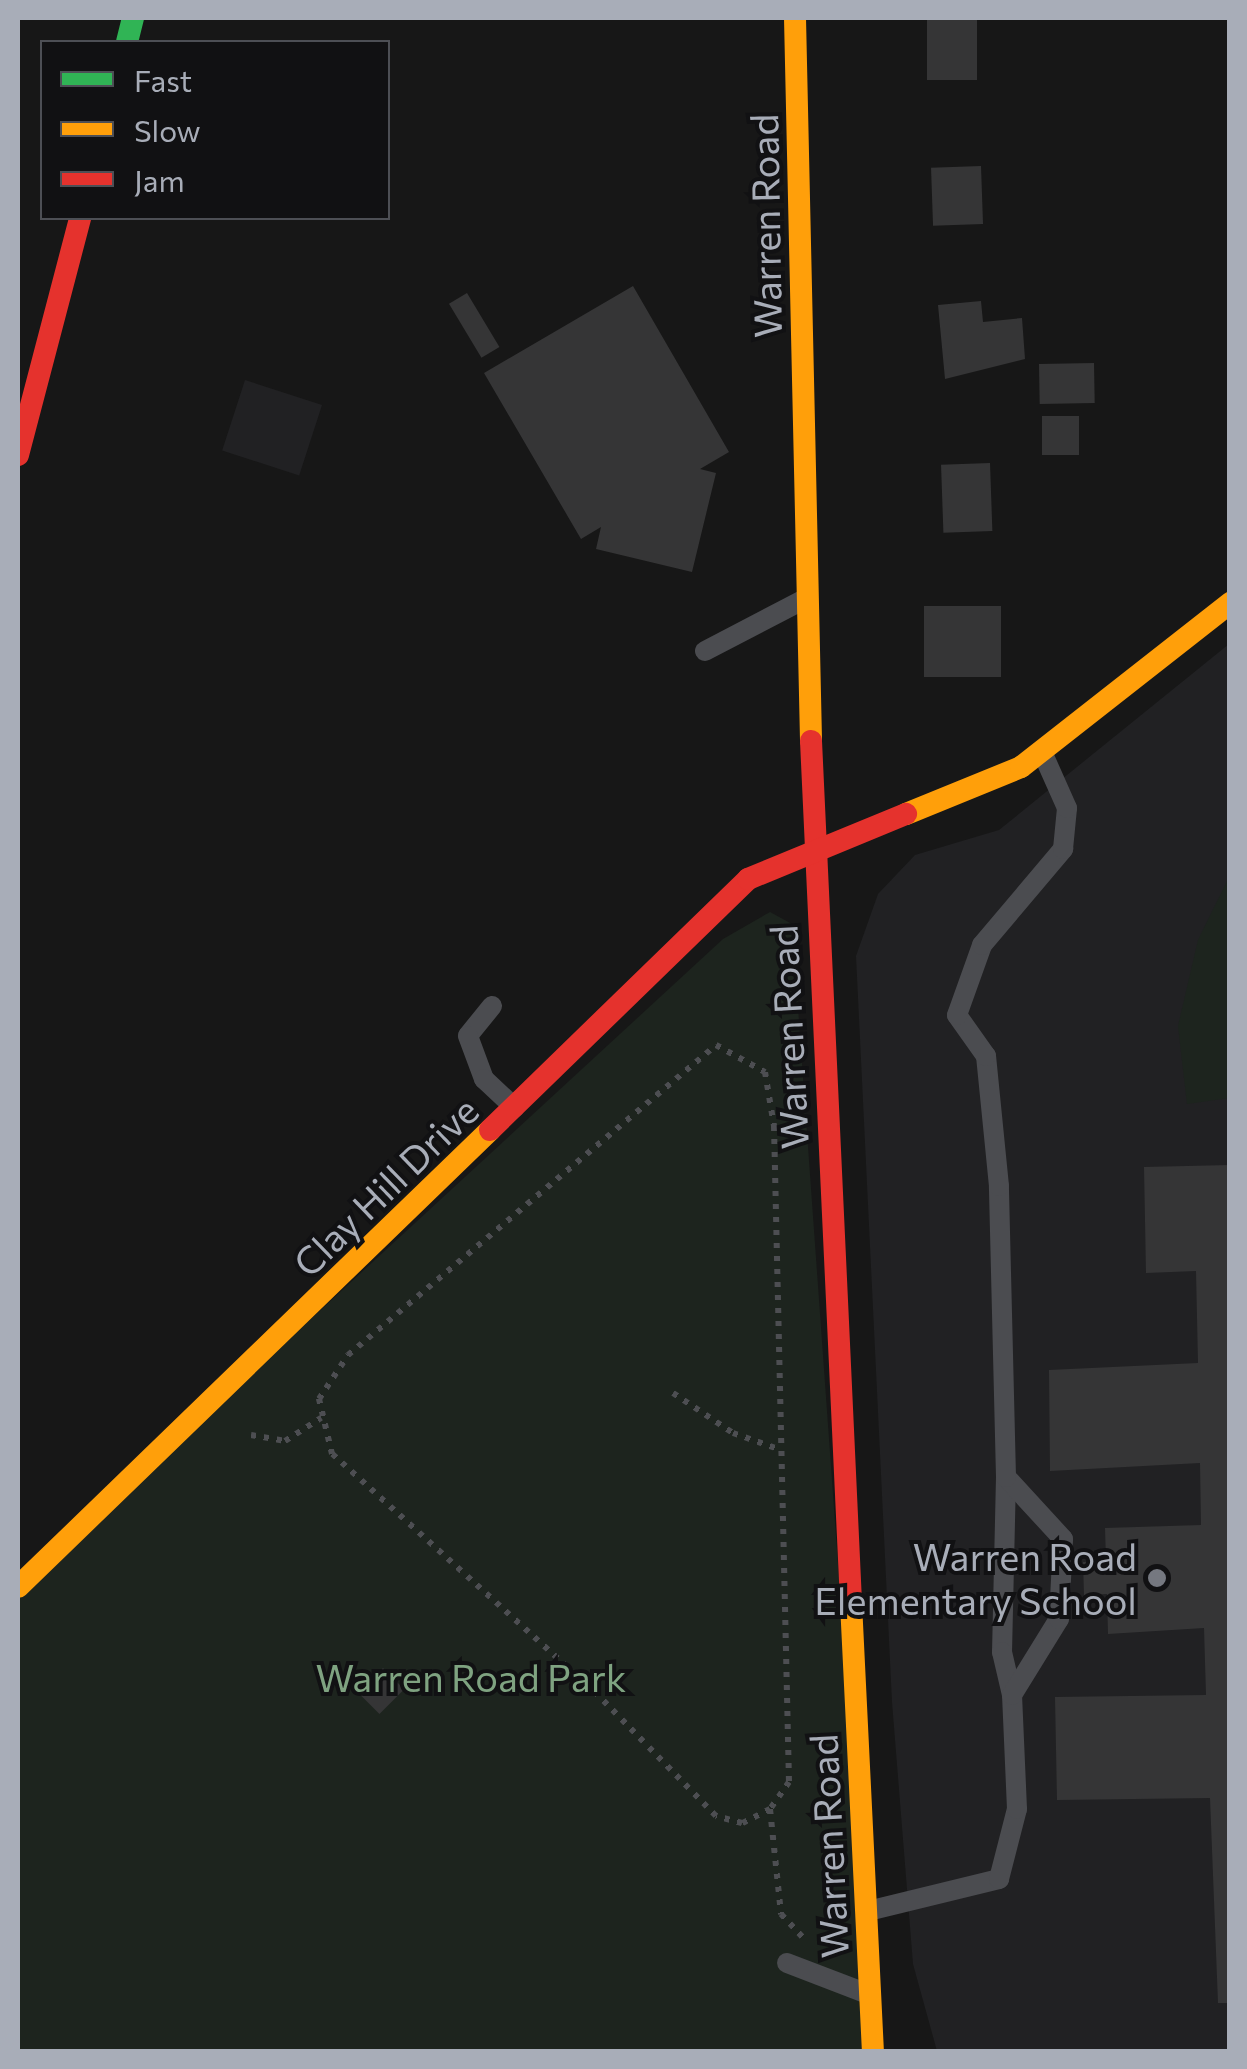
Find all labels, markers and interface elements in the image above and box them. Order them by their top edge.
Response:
legend [40,40,390,220]
text: Fast [134,61,192,98]
text: Slow [134,111,201,148]
street label: Warren Road [740,114,790,338]
text: Jam [134,161,185,198]
street label: Warren Road [759,924,817,1150]
street label: Clay Hill Drive [283,1087,487,1285]
place label: Warren Road Elementary School [814,1533,1137,1622]
marker: Warren Road Elementary School [1146,1567,1168,1589]
park label: Warren Road Park [316,1654,626,1700]
street label: Warren Road [799,1733,857,1959]

